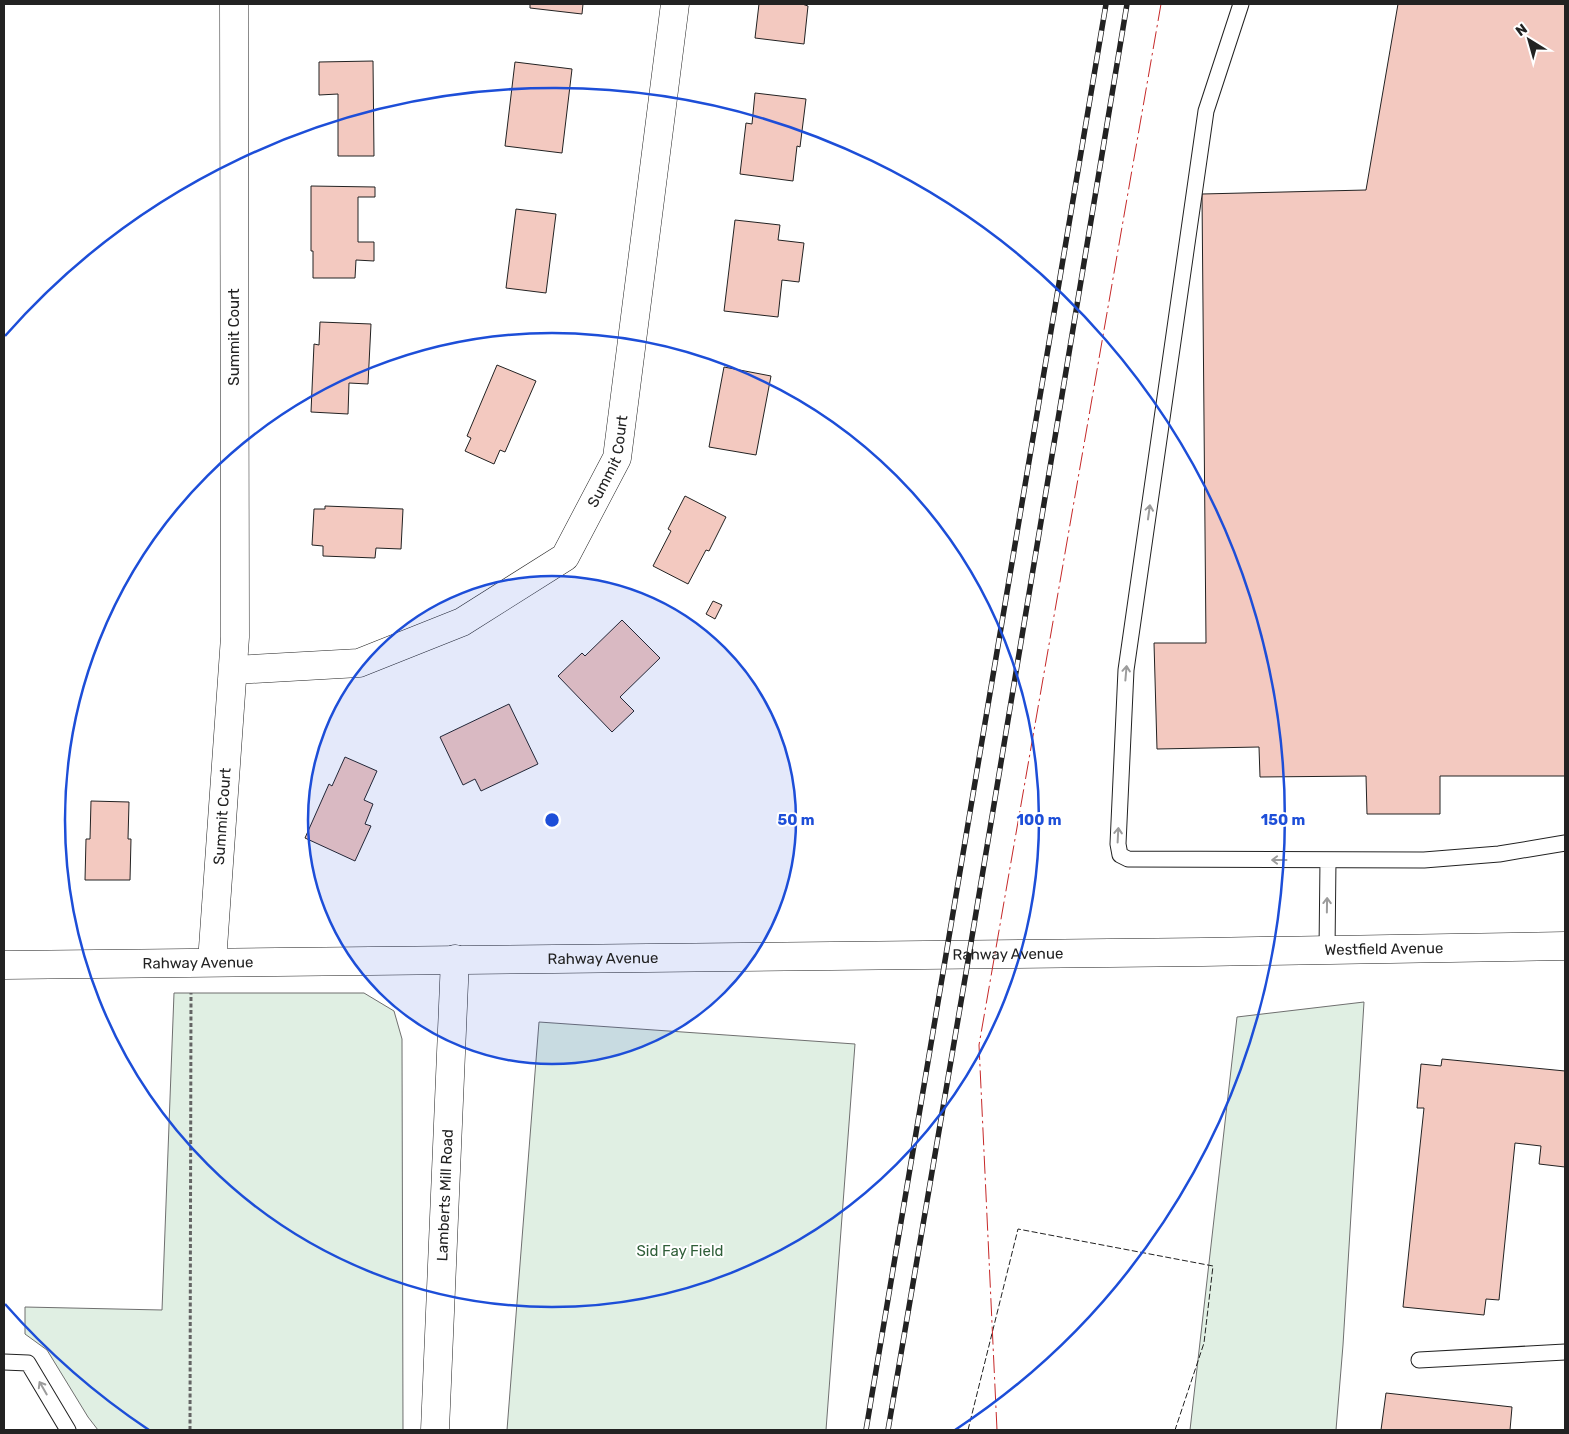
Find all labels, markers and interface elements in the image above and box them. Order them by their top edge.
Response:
north arrow [1504,15,1554,65]
text: N [1512,20,1531,40]
street label: Summit Court [225,288,243,386]
street label: Summit Court [584,414,631,510]
one-way arrow [1144,504,1154,520]
one-way arrow [1122,665,1131,681]
street label: Summit Court [210,767,235,866]
centre of rings [543,811,561,829]
text: 50 m [778,811,814,829]
text: 100 m [1017,811,1061,829]
text: 150 m [1261,811,1305,829]
one-way arrow [1114,828,1123,844]
one-way arrow [1272,855,1288,865]
one-way arrow [1323,897,1332,913]
street label: Westfield Avenue [1324,939,1443,959]
street label: Rahway Avenue [952,945,1063,964]
street label: Rahway Avenue [547,949,658,968]
street label: Rahway Avenue [142,953,253,972]
street label: Lamberts Mill Road [433,1129,457,1262]
park label: Sid Fay Field [637,1242,723,1260]
one-way arrow [38,1381,48,1396]

